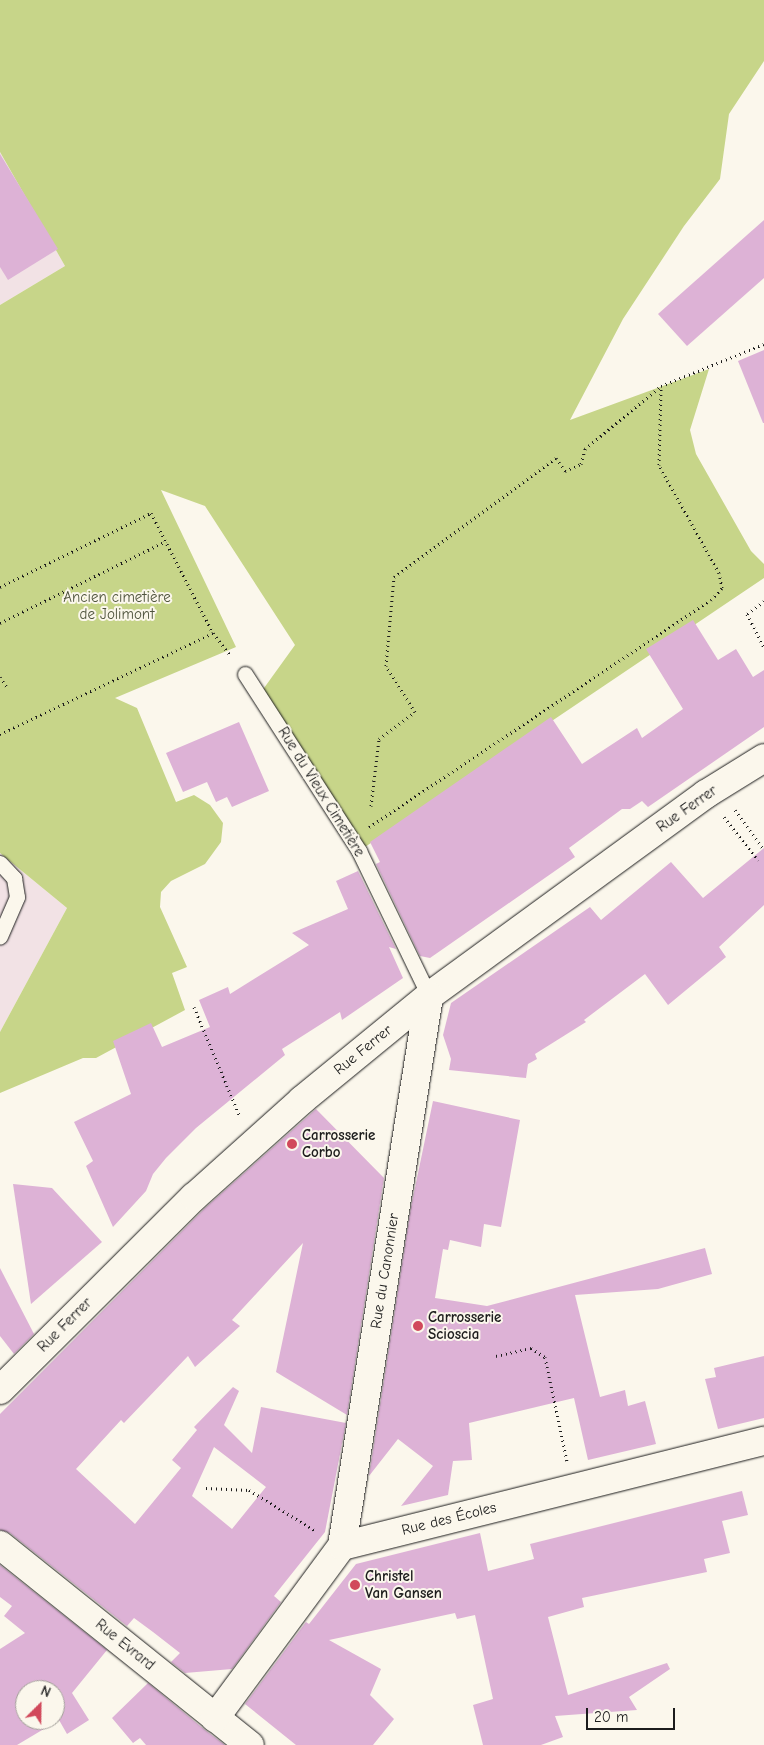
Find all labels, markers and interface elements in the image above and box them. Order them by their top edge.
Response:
park label: Ancien cimetière de Jolimont [63,588,171,623]
street label: Rue du Vieux Cimetière [274,724,368,860]
street label: Rue Ferrer [653,782,721,836]
street label: Rue Ferrer [330,1021,396,1079]
place label: Carrosserie Corbo [302,1126,375,1161]
marker: Carrosserie Corbo [286,1138,298,1150]
street label: Rue du Canonnier [367,1212,403,1330]
street label: Rue Ferrer [34,1294,96,1356]
place label: Carrosserie Scioscia [428,1308,501,1343]
marker: Carrosserie Scioscia [412,1320,424,1332]
street label: Rue des Écoles [400,1499,498,1539]
place label: Christel Van Gansen [365,1567,442,1602]
marker: Christel Van Gansen [349,1579,361,1591]
street label: Rue Evrard [92,1616,158,1674]
north arrow [15,1680,65,1730]
text: N [38,1682,53,1701]
scale bar [589,1698,678,1730]
text: 20 m [594,1708,628,1726]

